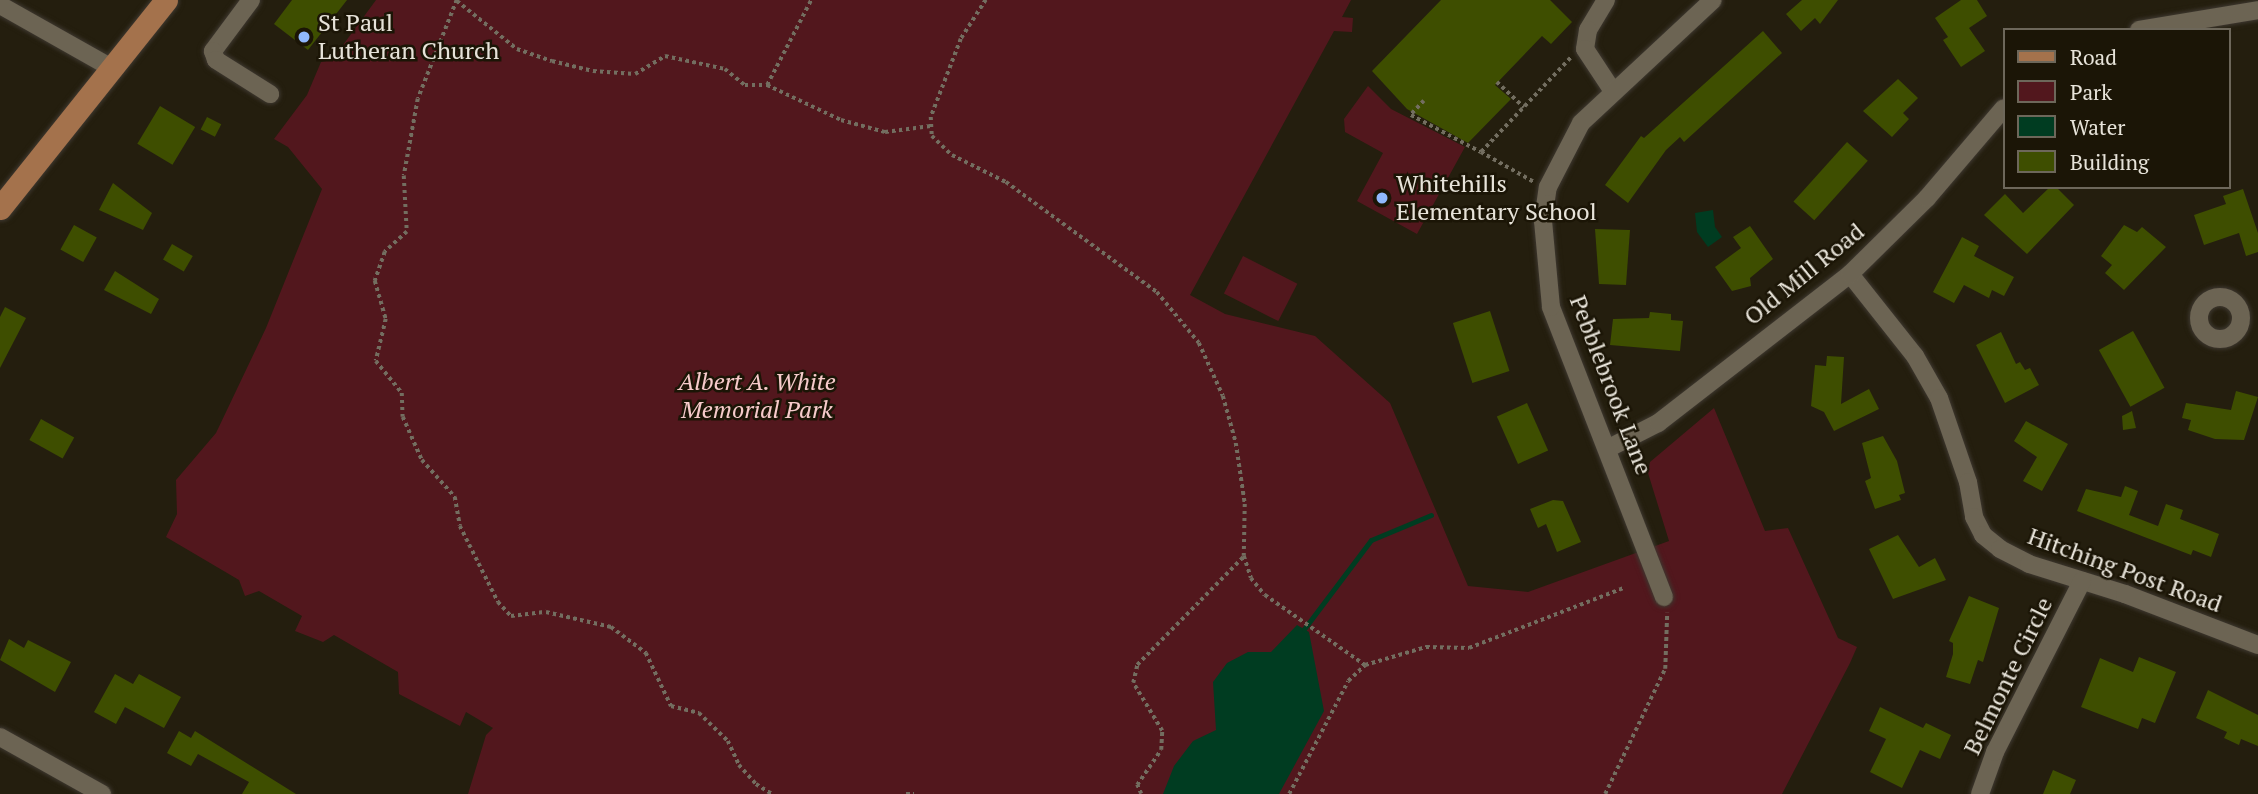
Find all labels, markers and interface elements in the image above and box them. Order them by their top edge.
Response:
place label: St Paul Lutheran Church [318,9,499,65]
legend [2002,28,2230,189]
marker: St Paul Lutheran Church [296,29,312,45]
text: Road [2070,43,2117,71]
text: Park [2070,78,2112,106]
text: Water [2070,113,2125,141]
text: Building [2070,148,2149,176]
place label: Whitehills Elementary School [1396,170,1597,226]
marker: Whitehills Elementary School [1374,190,1390,206]
street label: Old Mill Road [1738,217,1870,331]
street label: Pebblebrook Lane [1564,291,1658,479]
park label: Albert A. White Memorial Park [678,368,836,424]
street label: Hitching Post Road [2024,522,2226,618]
street label: Belmonte Circle [1957,593,2059,759]

